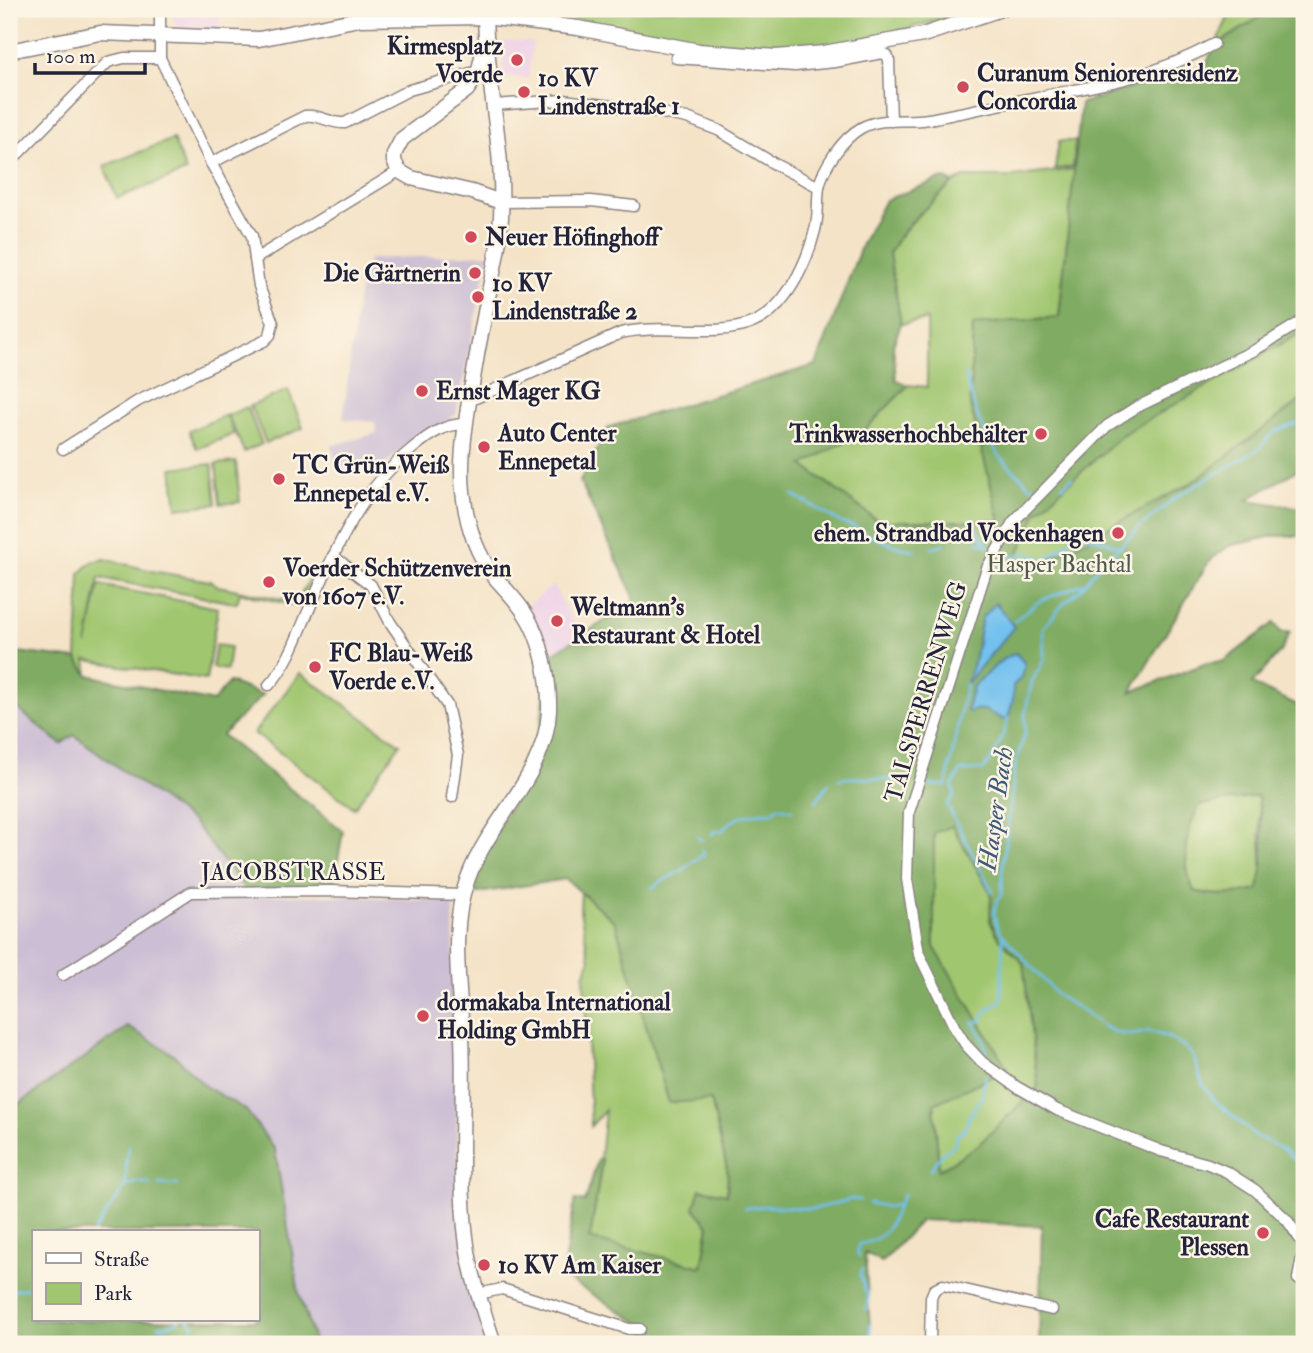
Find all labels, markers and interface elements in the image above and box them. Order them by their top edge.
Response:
place label: Kirmesplatz Voerde [387,31,503,90]
scale bar [35,32,145,76]
text: 100 m [46,43,96,70]
marker: Kirmesplatz Voerde [509,52,525,68]
place label: Curanum Seniorenresidenz Concordia [977,58,1238,117]
place label: 10 KV Lindenstraße 1 [538,63,680,122]
marker: Curanum Seniorenresidenz Concordia [955,79,971,95]
marker: 10 KV Lindenstraße 1 [516,84,532,100]
place label: Neuer Höfinghoff [484,222,663,253]
marker: Neuer Höfinghoff [463,229,479,245]
place label: Die Gärtnerin [323,258,462,289]
marker: Die Gärtnerin [467,265,483,281]
place label: 10 KV Lindenstraße 2 [492,268,637,327]
marker: 10 KV Lindenstraße 2 [470,289,486,305]
place label: Ernst Mager KG [436,376,601,407]
marker: Ernst Mager KG [414,383,430,399]
place label: Auto Center Ennepetal [497,418,617,477]
place label: Trinkwasserhochbehälter [789,419,1028,450]
marker: Trinkwasserhochbehälter [1033,426,1049,442]
marker: Auto Center Ennepetal [476,439,492,455]
place label: TC Grün-Weiß Ennepetal e.V. [292,450,449,509]
marker: TC Grün-Weiß Ennepetal e.V. [271,471,287,487]
place label: ehem. Strandbad Vockenhagen [814,518,1105,549]
marker: ehem. Strandbad Vockenhagen [1110,525,1126,541]
park label: Hasper Bachtal [986,549,1132,580]
place label: Voerder Schützenverein von 1607 e.V. [282,553,512,612]
marker: Voerder Schützenverein von 1607 e.V. [261,574,277,590]
street label: TALSPERRENWEG [878,578,974,806]
place label: Weltmann's Restaurant & Hotel [570,592,761,651]
marker: Weltmann's Restaurant & Hotel [549,613,565,629]
place label: FC Blau-Weiß Voerde e.V. [328,638,473,697]
marker: FC Blau-Weiß Voerde e.V. [307,659,323,675]
water label: Hasper Bach [971,745,1021,874]
street label: JACOBSTRASSE [200,857,385,888]
place label: dormakaba International Holding GmbH [437,987,671,1046]
marker: dormakaba International Holding GmbH [415,1008,431,1024]
place label: Cafe Restaurant Plessen [1095,1204,1250,1263]
marker: Cafe Restaurant Plessen [1255,1225,1271,1241]
legend [32,1230,259,1322]
text: Straße [94,1246,149,1273]
place label: 10 KV Am Kaiser [498,1250,662,1281]
marker: 10 KV Am Kaiser [476,1257,492,1273]
text: Park [94,1280,132,1307]

